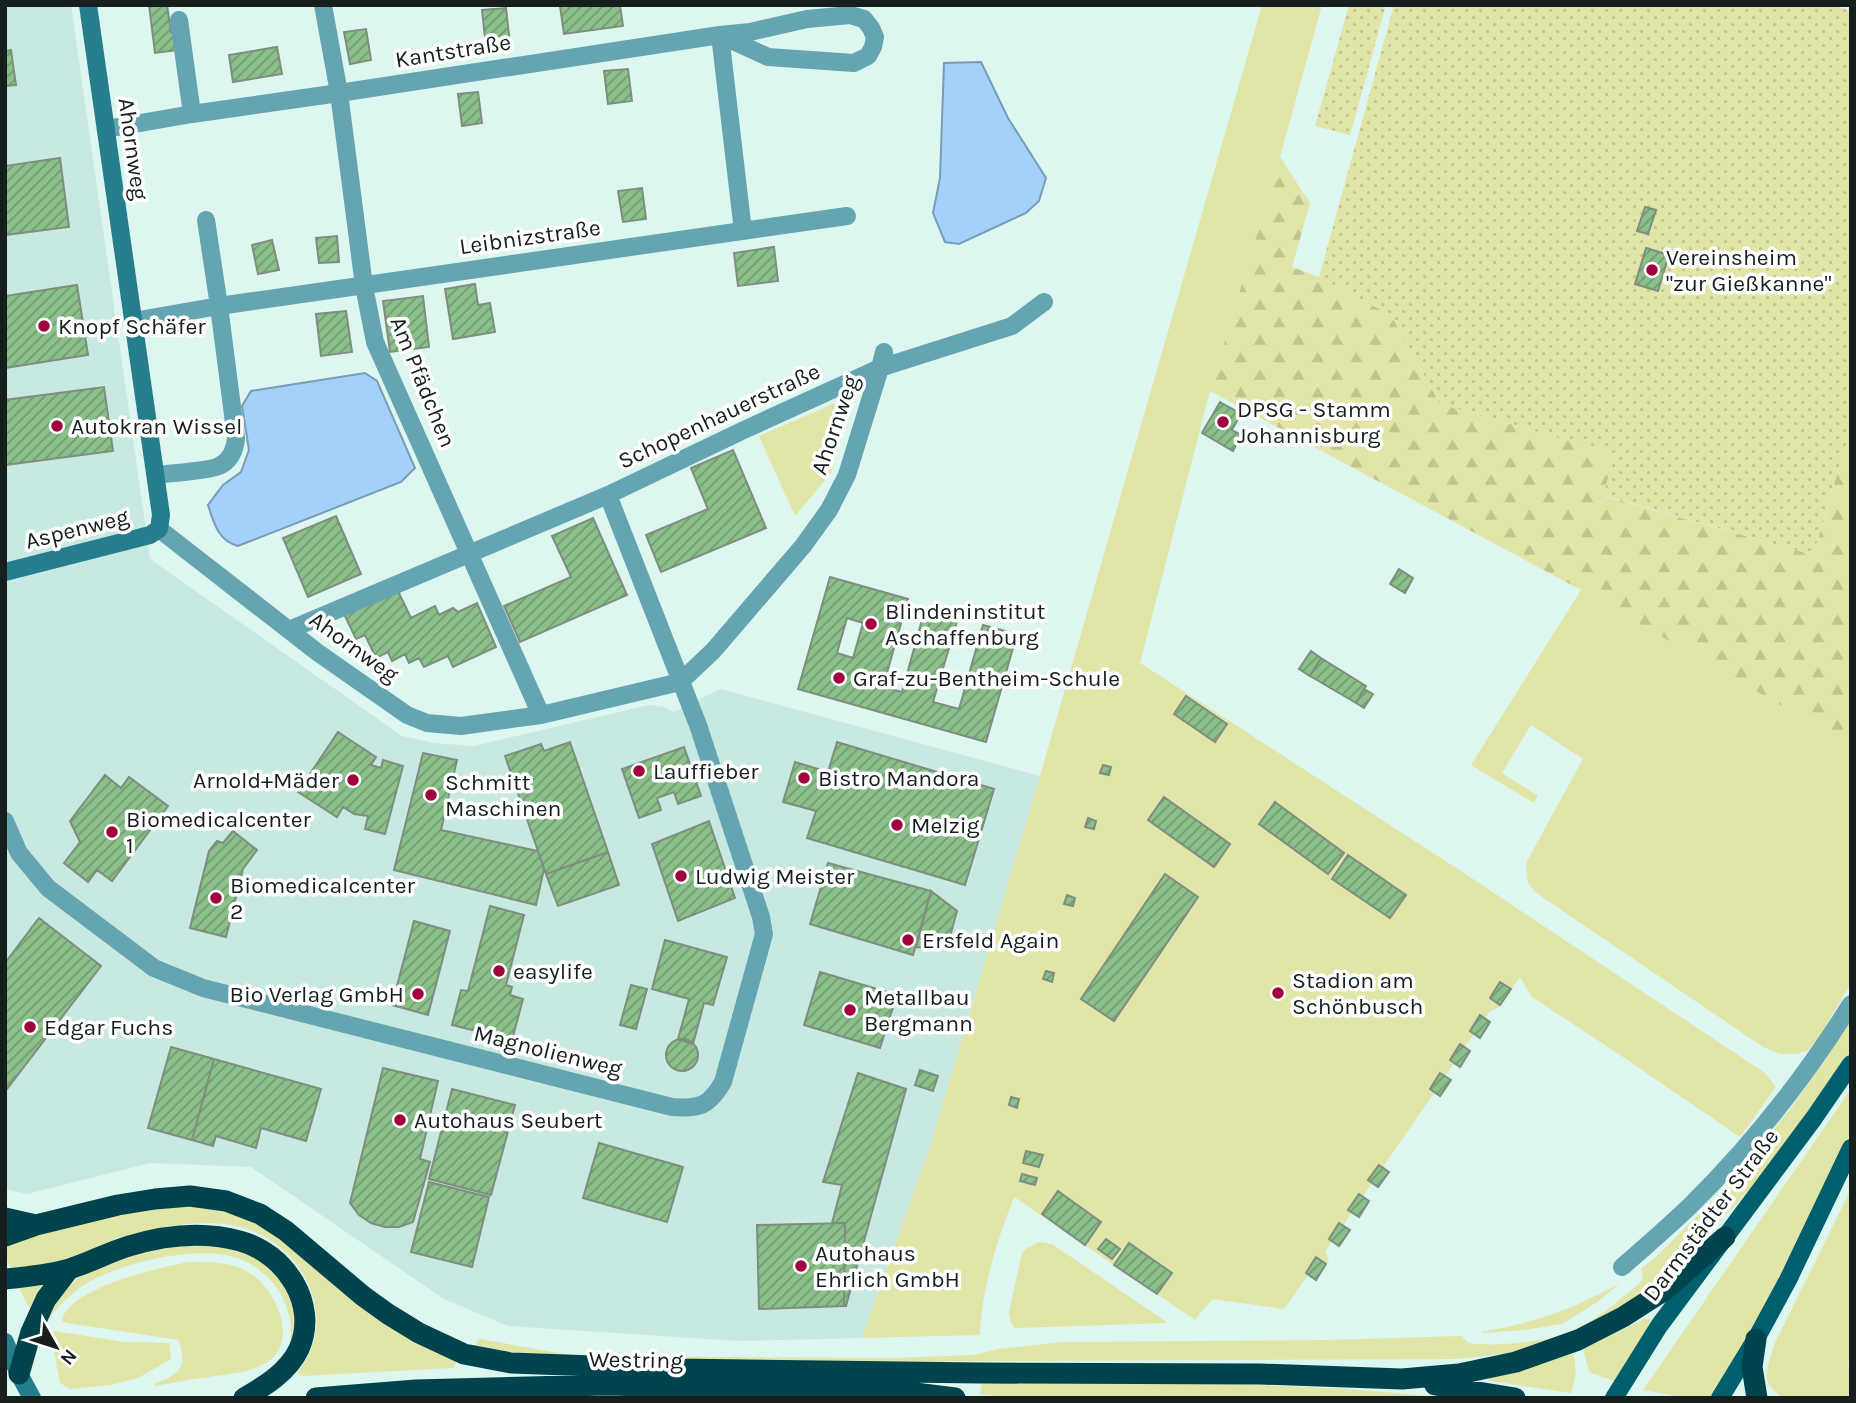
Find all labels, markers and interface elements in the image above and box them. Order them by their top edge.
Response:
street label: Kantstraße [393,29,513,73]
street label: Ahornweg [112,96,154,202]
street label: Leibnizstraße [458,214,602,260]
place label: Vereinsheim "zur Gießkanne" [1666,244,1831,297]
marker: Vereinsheim "zur Gießkanne" [1644,262,1660,278]
place label: Knopf Schäfer [58,313,206,340]
street label: Am Pfädchen [385,313,461,451]
marker: Knopf Schäfer [36,318,52,334]
street label: Schopenhauerstraße [614,357,824,475]
street label: Ahornweg [805,372,865,478]
place label: DPSG - Stamm Johannisburg [1237,396,1391,449]
place label: Autokran Wissel [71,413,242,440]
marker: DPSG - Stamm Johannisburg [1215,414,1231,430]
marker: Autokran Wissel [49,418,65,434]
street label: Aspenweg [22,503,132,555]
place label: Blindeninstitut Aschaffenburg [885,598,1046,651]
street label: Ahornweg [304,606,404,688]
marker: Blindeninstitut Aschaffenburg [863,616,879,632]
place label: Graf-zu-Bentheim-Schule [853,665,1120,692]
marker: Graf-zu-Bentheim-Schule [831,670,847,686]
place label: Lauffieber [653,758,759,785]
marker: Lauffieber [631,763,647,779]
place label: Bistro Mandora [818,765,979,792]
place label: Arnold+Mäder [193,767,340,794]
place label: Schmitt Maschinen [445,769,561,822]
marker: Bistro Mandora [796,770,812,786]
marker: Arnold+Mäder [345,772,361,788]
marker: Schmitt Maschinen [423,787,439,803]
place label: Biomedicalcenter 1 [126,806,312,859]
place label: Melzig [911,812,979,839]
marker: Melzig [889,817,905,833]
marker: Biomedicalcenter 1 [104,824,120,840]
place label: Ludwig Meister [695,863,855,890]
marker: Ludwig Meister [673,868,689,884]
place label: Biomedicalcenter 2 [230,872,416,925]
marker: Biomedicalcenter 2 [208,890,224,906]
place label: Ersfeld Again [922,927,1060,954]
marker: Ersfeld Again [900,932,916,948]
place label: easylife [513,958,593,985]
marker: easylife [491,963,507,979]
place label: Stadion am Schönbusch [1292,967,1424,1020]
place label: Bio Verlag GmbH [230,981,404,1008]
place label: Metallbau Bergmann [864,984,973,1037]
marker: Stadion am Schönbusch [1270,985,1286,1001]
marker: Bio Verlag GmbH [410,986,426,1002]
marker: Metallbau Bergmann [842,1002,858,1018]
place label: Edgar Fuchs [44,1014,173,1041]
marker: Edgar Fuchs [22,1019,38,1035]
street label: Magnolienweg [471,1020,625,1082]
place label: Autohaus Seubert [414,1107,603,1134]
marker: Autohaus Seubert [392,1112,408,1128]
street label: Darmstädter Straße [1638,1124,1784,1306]
place label: Autohaus Ehrlich GmbH [815,1240,960,1293]
marker: Autohaus Ehrlich GmbH [793,1258,809,1274]
north arrow [21,1312,91,1382]
text: N [56,1345,81,1369]
street label: Westring [589,1346,683,1374]

